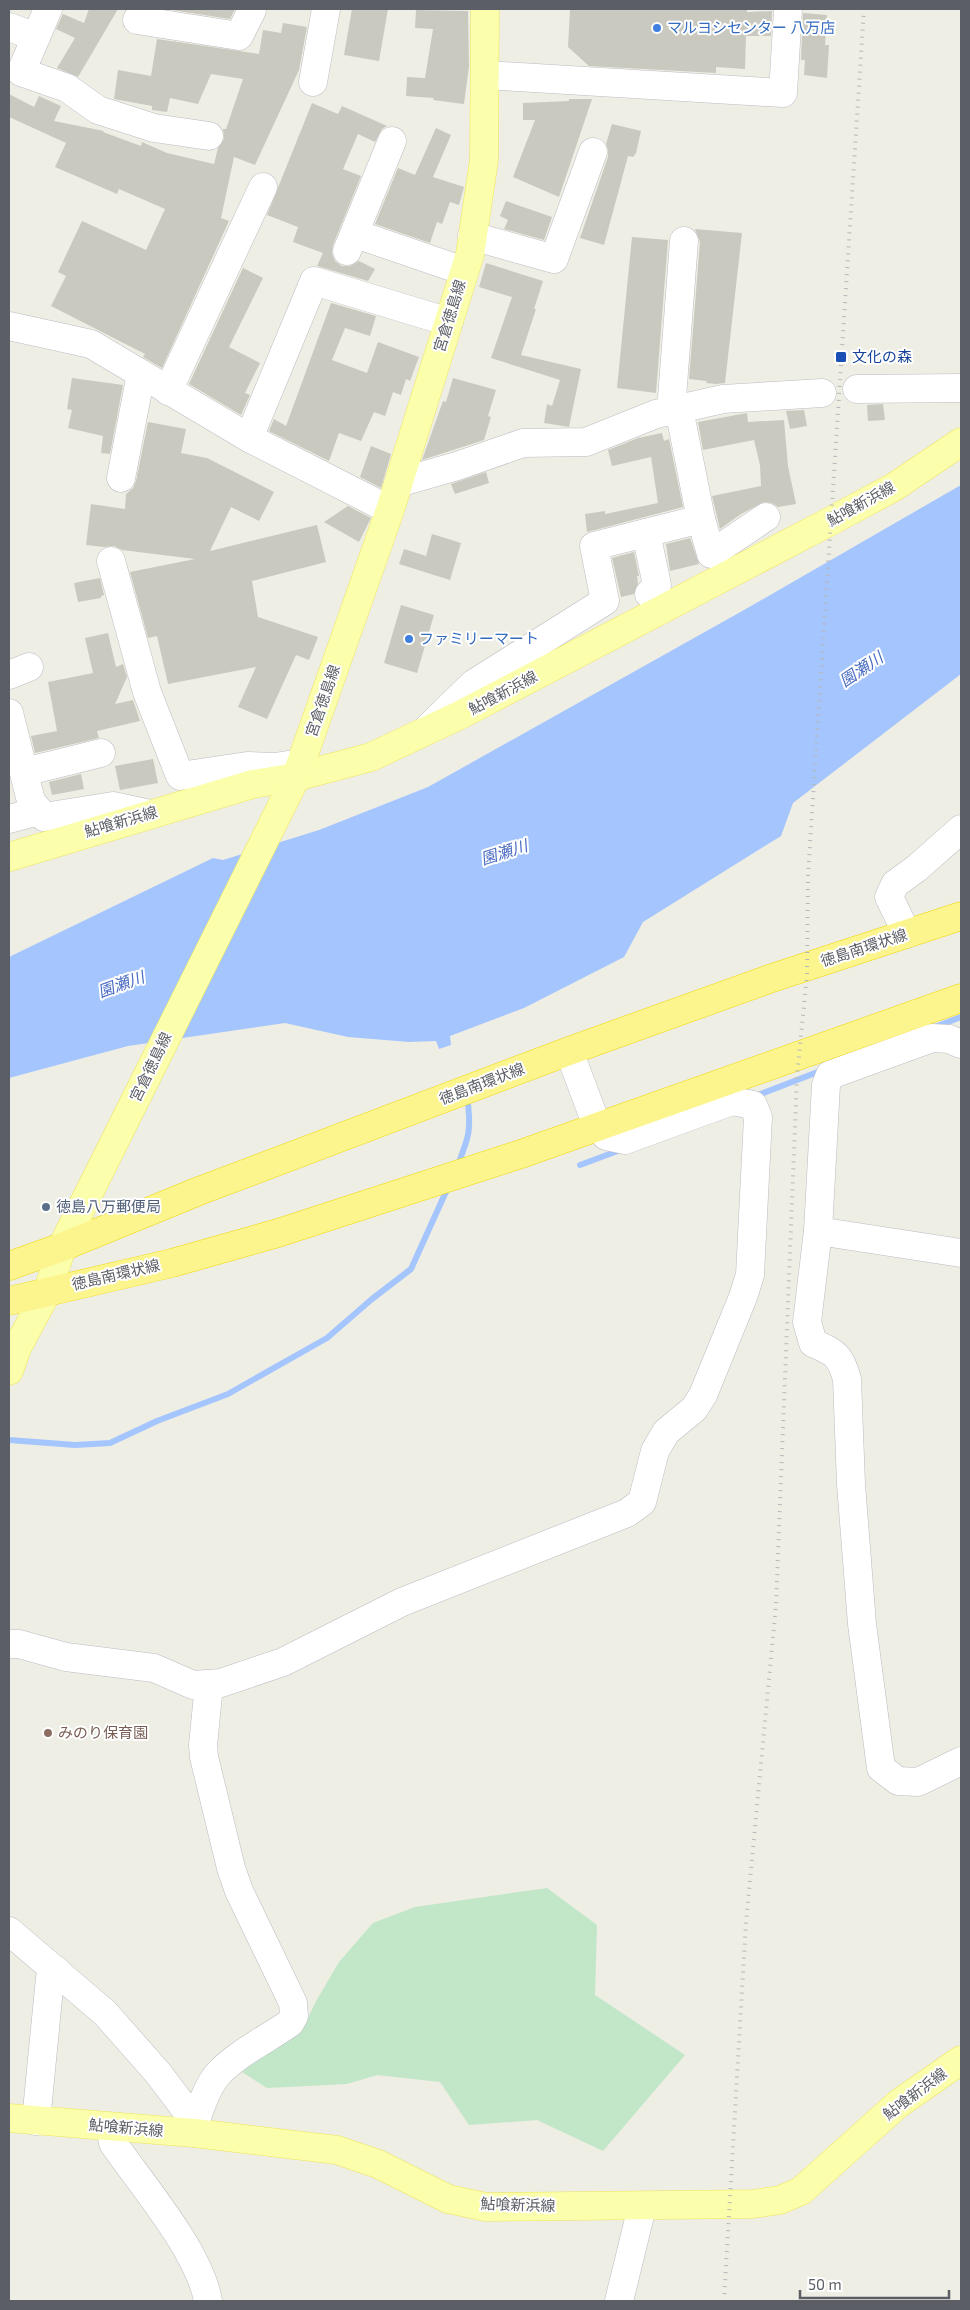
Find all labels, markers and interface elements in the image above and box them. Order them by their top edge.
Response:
place label: マルヨシセンター 八万店 [667,18,835,36]
marker: マルヨシセンター 八万店 [651,22,663,34]
street label: 宮倉徳島線 [429,277,469,354]
place label: 文化の森 [852,347,912,365]
marker: 文化の森 [834,350,848,364]
street label: 鮎喰新浜線 [823,477,898,529]
place label: ファミリーマート [419,629,539,647]
marker: ファミリーマート [403,633,415,645]
water label: 園瀬川 [836,646,888,690]
street label: 宮倉徳島線 [301,662,343,739]
street label: 鮎喰新浜線 [465,667,540,718]
street label: 鮎喰新浜線 [82,802,159,840]
water label: 園瀬川 [478,834,532,868]
street label: 徳島南環状線 [818,925,909,970]
water label: 園瀬川 [95,966,149,1001]
street label: 宮倉徳島線 [126,1029,175,1104]
street label: 徳島南環状線 [436,1059,527,1108]
place label: 徳島八万郵便局 [56,1197,161,1215]
marker: 徳島八万郵便局 [40,1201,52,1213]
street label: 徳島南環状線 [70,1255,162,1293]
place label: みのり保育園 [58,1723,148,1741]
marker: みのり保育園 [42,1727,54,1739]
street label: 鮎喰新浜線 [879,2063,950,2123]
street label: 鮎喰新浜線 [88,2115,164,2139]
street label: 鮎喰新浜線 [480,2194,556,2214]
scale bar [800,2268,949,2300]
text: 50 m [808,2275,842,2293]

